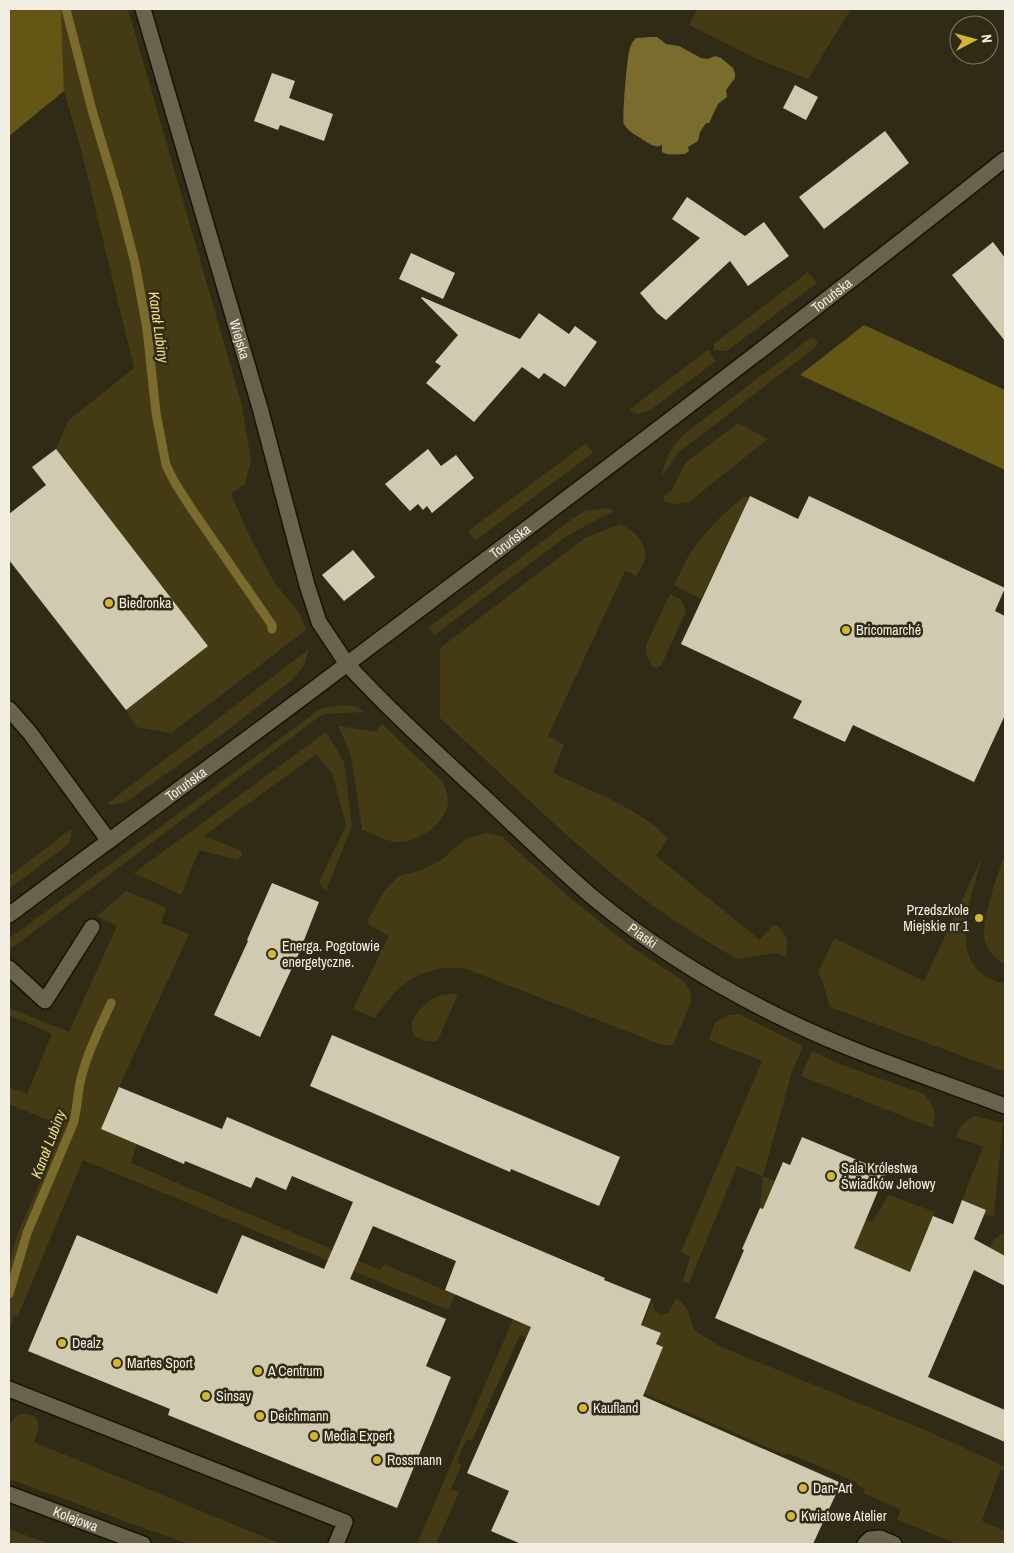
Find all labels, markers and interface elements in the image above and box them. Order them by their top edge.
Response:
north arrow [949,15,999,65]
text: N [978,34,996,44]
street label: Toruńska [808,273,856,317]
water label: Kanał Lubiny [144,290,175,365]
street label: Wiejska [225,317,254,362]
street label: Toruńska [486,520,534,563]
place label: Biedronka [119,594,172,612]
marker: Biedronka [103,597,115,609]
place label: Bricomarché [856,621,921,639]
marker: Bricomarché [840,624,852,636]
street label: Toruńska [162,763,210,805]
place label: Przedszkole Miejskie nr 1 [903,901,970,935]
marker: Przedszkole Miejskie nr 1 [973,912,985,924]
street label: Piaski [624,919,661,952]
place label: Energa. Pogotowie energetyczne. [282,937,380,971]
marker: Energa. Pogotowie energetyczne. [266,948,278,960]
water label: Kanał Lubiny [25,1106,71,1181]
place label: Sala Królestwa Świadków Jehowy [841,1159,936,1193]
marker: Sala Królestwa Świadków Jehowy [825,1170,837,1182]
place label: Dealz [72,1334,102,1352]
marker: Dealz [56,1337,68,1349]
place label: Martes Sport [127,1354,193,1372]
marker: Martes Sport [111,1357,123,1369]
place label: A Centrum [267,1362,322,1380]
marker: A Centrum [252,1365,264,1377]
place label: Sinsay [216,1387,251,1405]
marker: Sinsay [200,1390,212,1402]
place label: Kaufland [593,1399,638,1417]
marker: Kaufland [577,1402,589,1414]
place label: Deichmann [270,1407,329,1425]
marker: Deichmann [254,1410,266,1422]
place label: Media Expert [324,1427,392,1445]
marker: Media Expert [308,1430,320,1442]
place label: Rossmann [387,1451,442,1469]
marker: Rossmann [371,1454,383,1466]
place label: Dan-Art [813,1479,853,1497]
marker: Dan-Art [797,1482,809,1494]
street label: Kolejowa [51,1502,101,1536]
place label: Kwiatowe Atelier [801,1507,887,1525]
marker: Kwiatowe Atelier [785,1510,797,1522]

